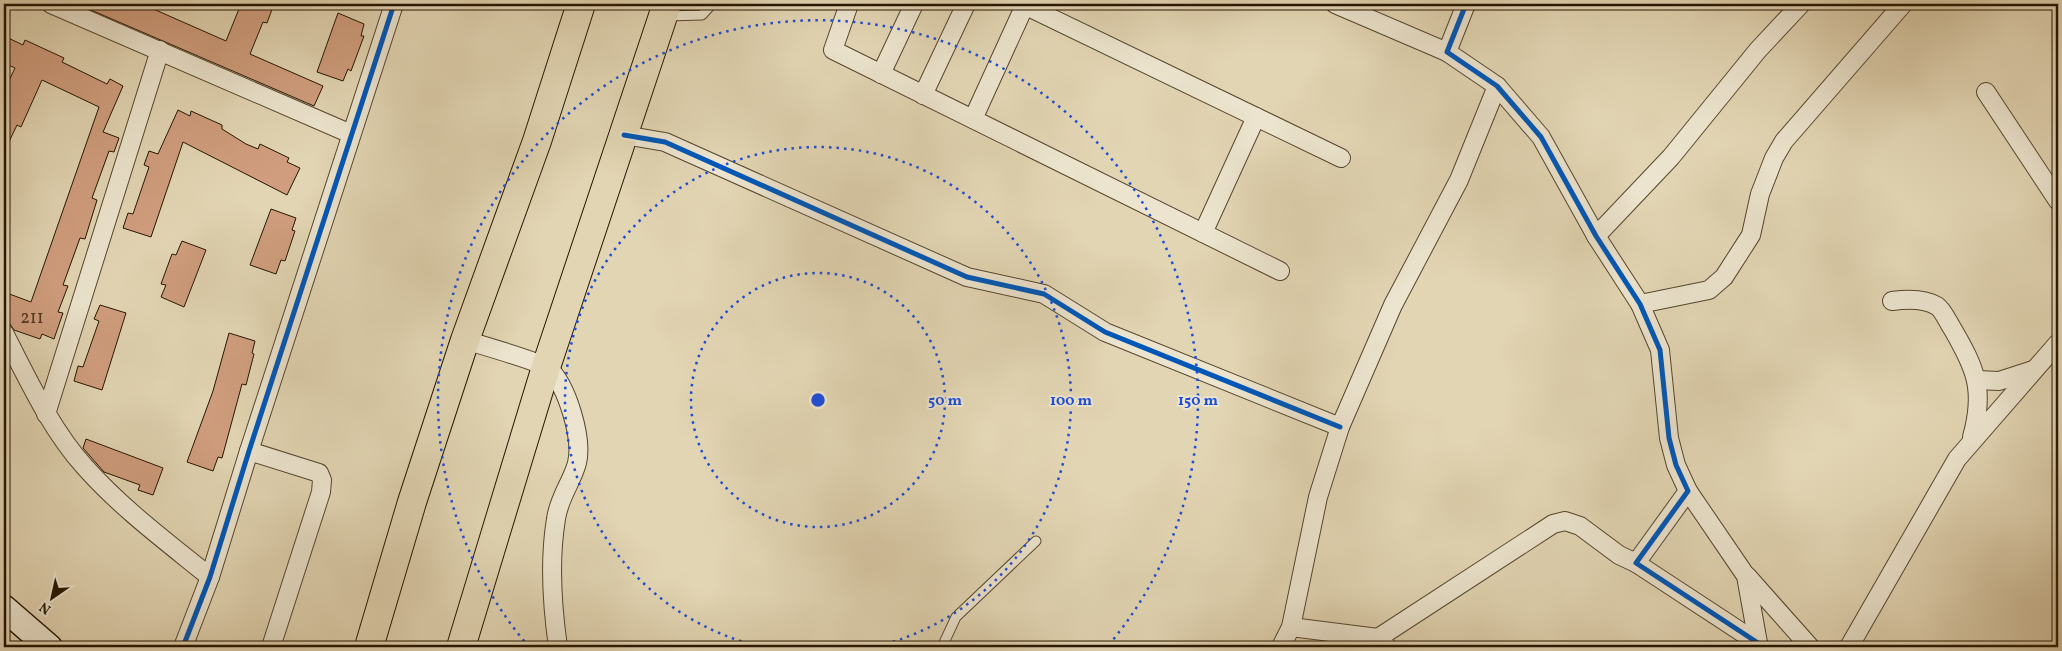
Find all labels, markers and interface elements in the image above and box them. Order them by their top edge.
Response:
house number: 211 [20,306,44,331]
centre of rings [809,391,827,409]
text: 50 m [928,391,962,412]
text: 100 m [1050,391,1093,412]
text: 150 m [1178,391,1218,412]
north arrow [28,574,78,624]
text: N [36,597,55,618]

